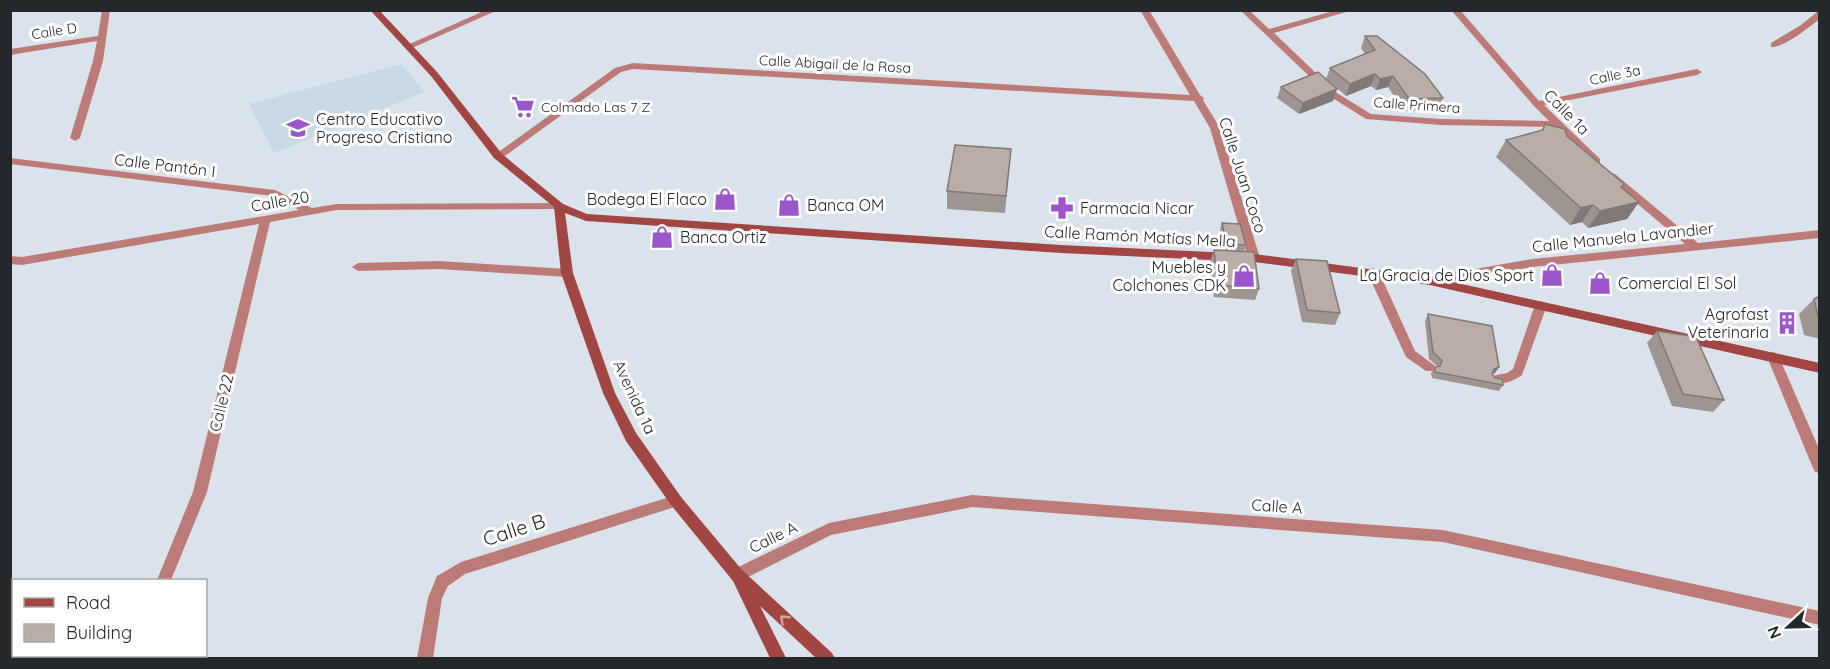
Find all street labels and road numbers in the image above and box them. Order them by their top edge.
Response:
street label: Calle D [30,19,78,43]
street label: Calle Abigail de la Rosa [759,51,911,77]
street label: Calle 3a [1588,61,1642,89]
street label: Calle 1a [1540,85,1594,139]
street label: Calle Primera [1373,93,1461,117]
street label: Calle Juan Coco [1215,115,1271,235]
street label: Calle Pantón I [113,149,217,181]
street label: Calle 20 [249,186,311,216]
street label: Calle Manuela Lavandier [1531,218,1715,256]
street label: Calle Ramón Matías Mella [1044,221,1236,251]
street label: Avenida 1a [609,357,661,437]
street label: Calle 22 [205,372,237,434]
street label: Calle A [1251,494,1303,518]
street label: Calle B [480,508,548,551]
street label: Calle A [746,517,800,557]

